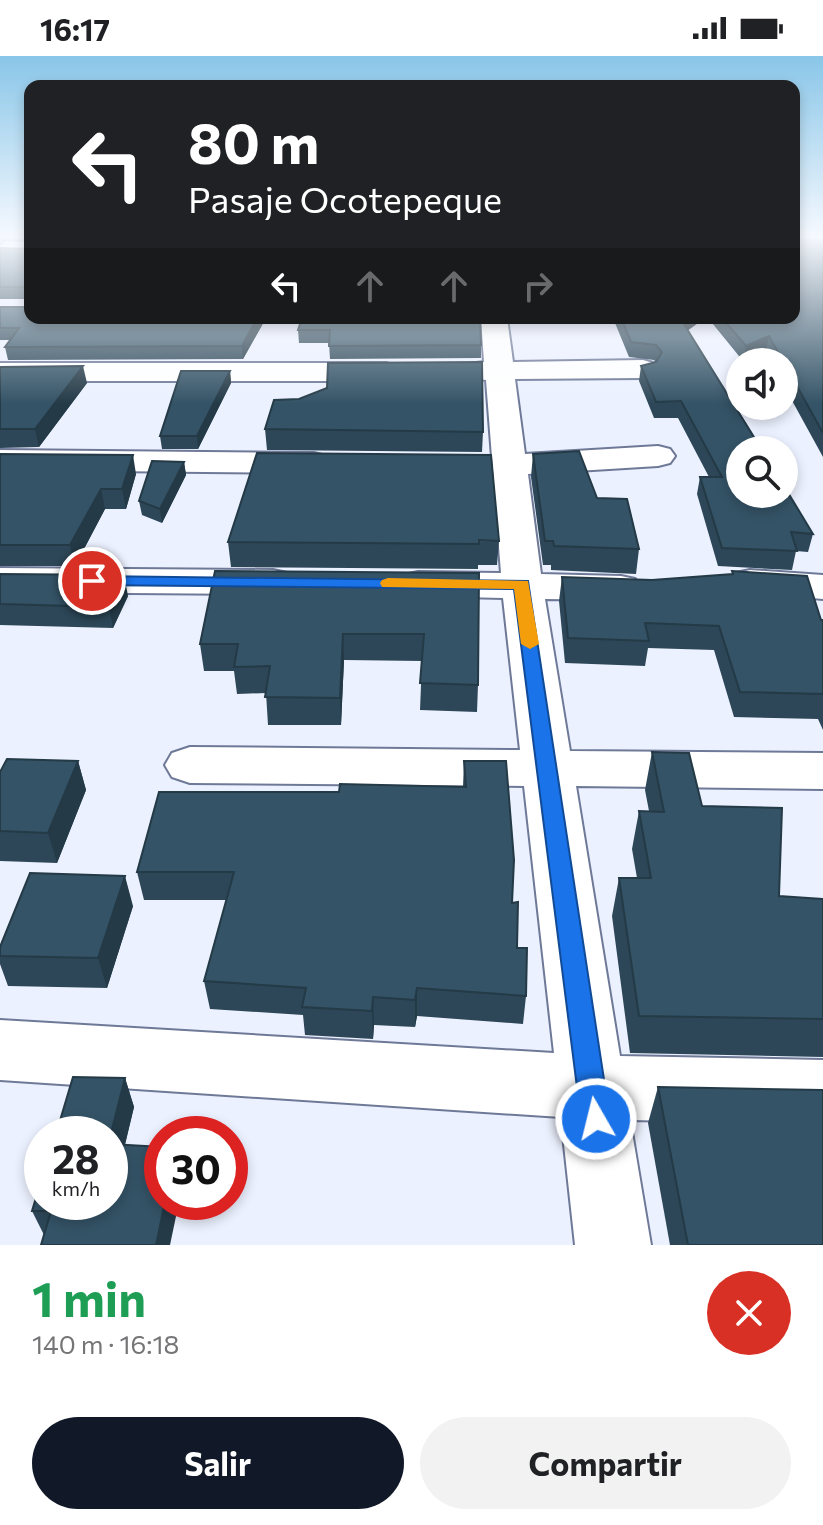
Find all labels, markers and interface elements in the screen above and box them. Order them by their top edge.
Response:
text: 16:17 [40,10,110,47]
text: 80 m [188,107,319,176]
icon: left [56,112,160,216]
text: Pasaje Ocotepeque [188,176,502,220]
icon: left [264,264,308,308]
icon: ahead [348,264,392,308]
icon: ahead [432,264,476,308]
icon: right [516,264,560,308]
map controls [726,348,798,508]
button: sound [726,348,798,420]
button: search [726,436,798,508]
pin [58,547,126,615]
icon: arrive [70,559,114,603]
position arrow [554,1077,638,1161]
speed limit sign: 30 [144,1116,248,1220]
text: 28 [52,1133,100,1182]
text: km/h [52,1176,100,1200]
text: 1 min [32,1268,146,1327]
button: close [707,1271,791,1355]
text: 140 m · 16:18 [32,1328,179,1359]
button: Salir [32,1417,404,1509]
button: Compartir [420,1417,791,1509]

